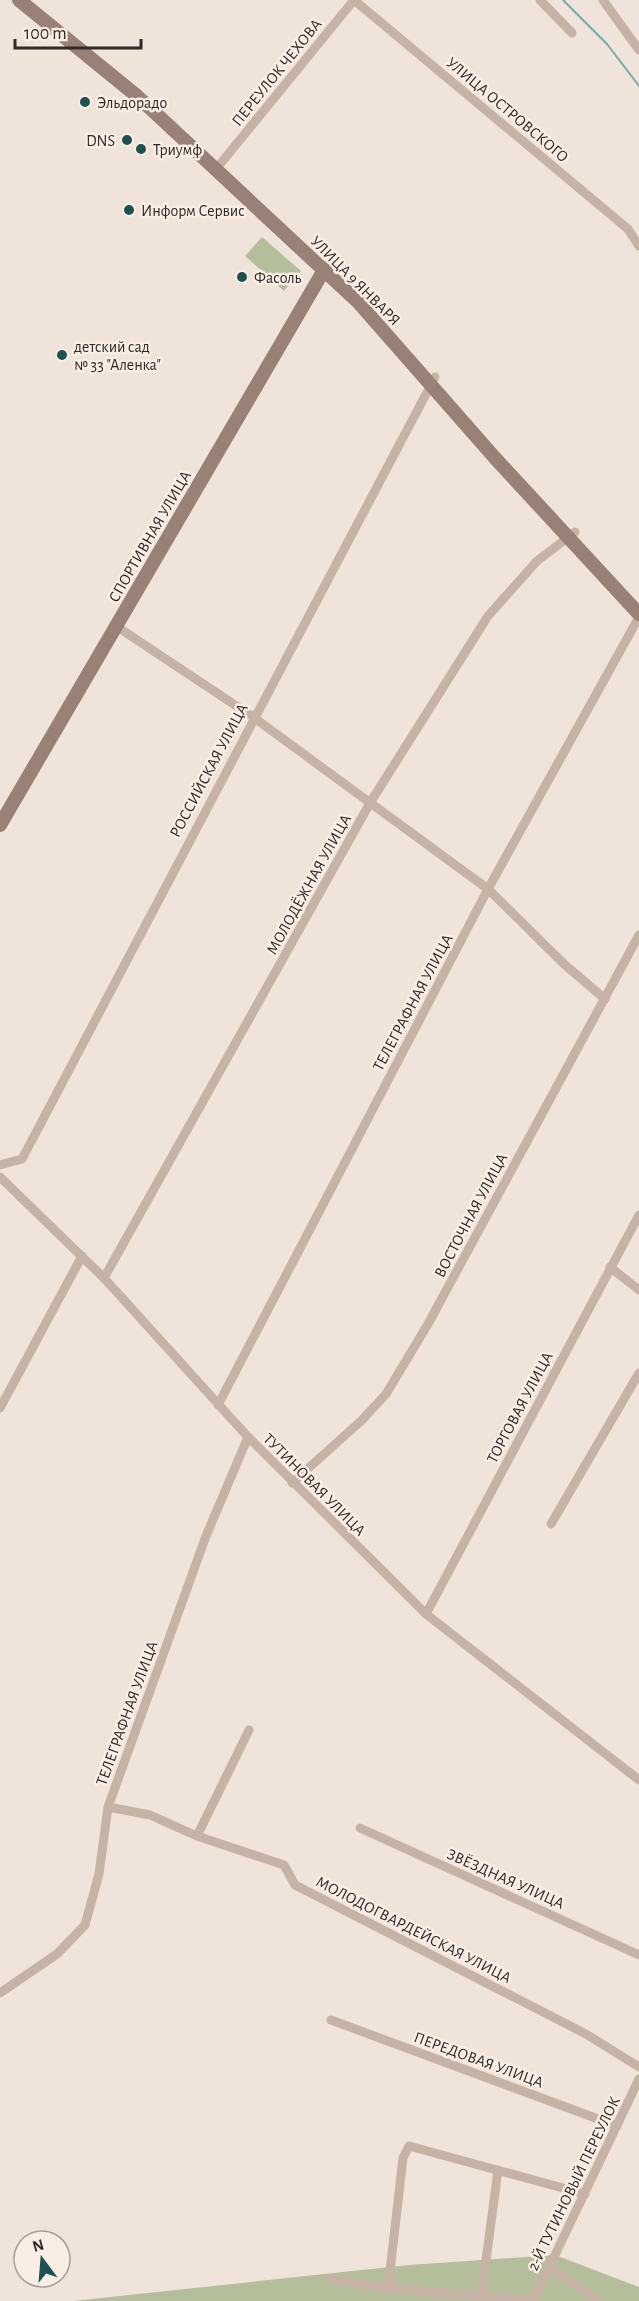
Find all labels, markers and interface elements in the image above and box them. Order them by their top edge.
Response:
scale bar [15,12,141,50]
street label: ПЕРЕУЛОК ЧЕХОВА [229,16,325,129]
text: 100 m [24,25,67,43]
street label: УЛИЦА ОСТРОВСКОГО [443,54,571,165]
marker: Эльдорадо [78,95,92,109]
place label: Эльдорадо [97,95,167,111]
place label: DNS [86,133,115,149]
marker: DNS [120,133,134,147]
marker: Триумф [134,142,148,156]
place label: Триумф [153,142,202,159]
marker: Информ Сервис [122,203,136,217]
place label: Информ Сервис [141,203,245,219]
street label: УЛИЦА 9 ЯНВАРЯ [307,233,403,329]
marker: Фасоль [235,270,249,284]
place label: Фасоль [254,270,302,286]
place label: детский сад № 33 "Аленка" [74,339,161,373]
marker: детский сад № 33 "Аленка" [55,348,69,362]
street label: СПОРТИВНАЯ УЛИЦА [106,468,194,605]
street label: РОССИЙСКАЯ УЛИЦА [166,700,251,840]
street label: МОЛОДЁЖНАЯ УЛИЦА [262,810,354,957]
street label: ТЕЛЕГРАФНАЯ УЛИЦА [370,931,456,1073]
street label: ВОСТОЧНАЯ УЛИЦА [431,1150,511,1280]
street label: ТОРГОВАЯ УЛИЦА [484,1349,556,1466]
street label: ТУТИНОВАЯ УЛИЦА [260,1431,369,1539]
street label: ТЕЛЕГРАФНАЯ УЛИЦА [93,1638,161,1788]
street label: ЗВЁЗДНАЯ УЛИЦА [445,1844,568,1912]
street label: МОЛОДОГВАРДЕЙСКАЯ УЛИЦА [313,1873,515,1987]
street label: ПЕРЕДОВАЯ УЛИЦА [412,2029,546,2091]
street label: 2-Й ТУТИНОВЫЙ ПЕРЕУЛОК [524,2093,623,2273]
north arrow [12,2229,72,2289]
text: N [31,2236,46,2255]

